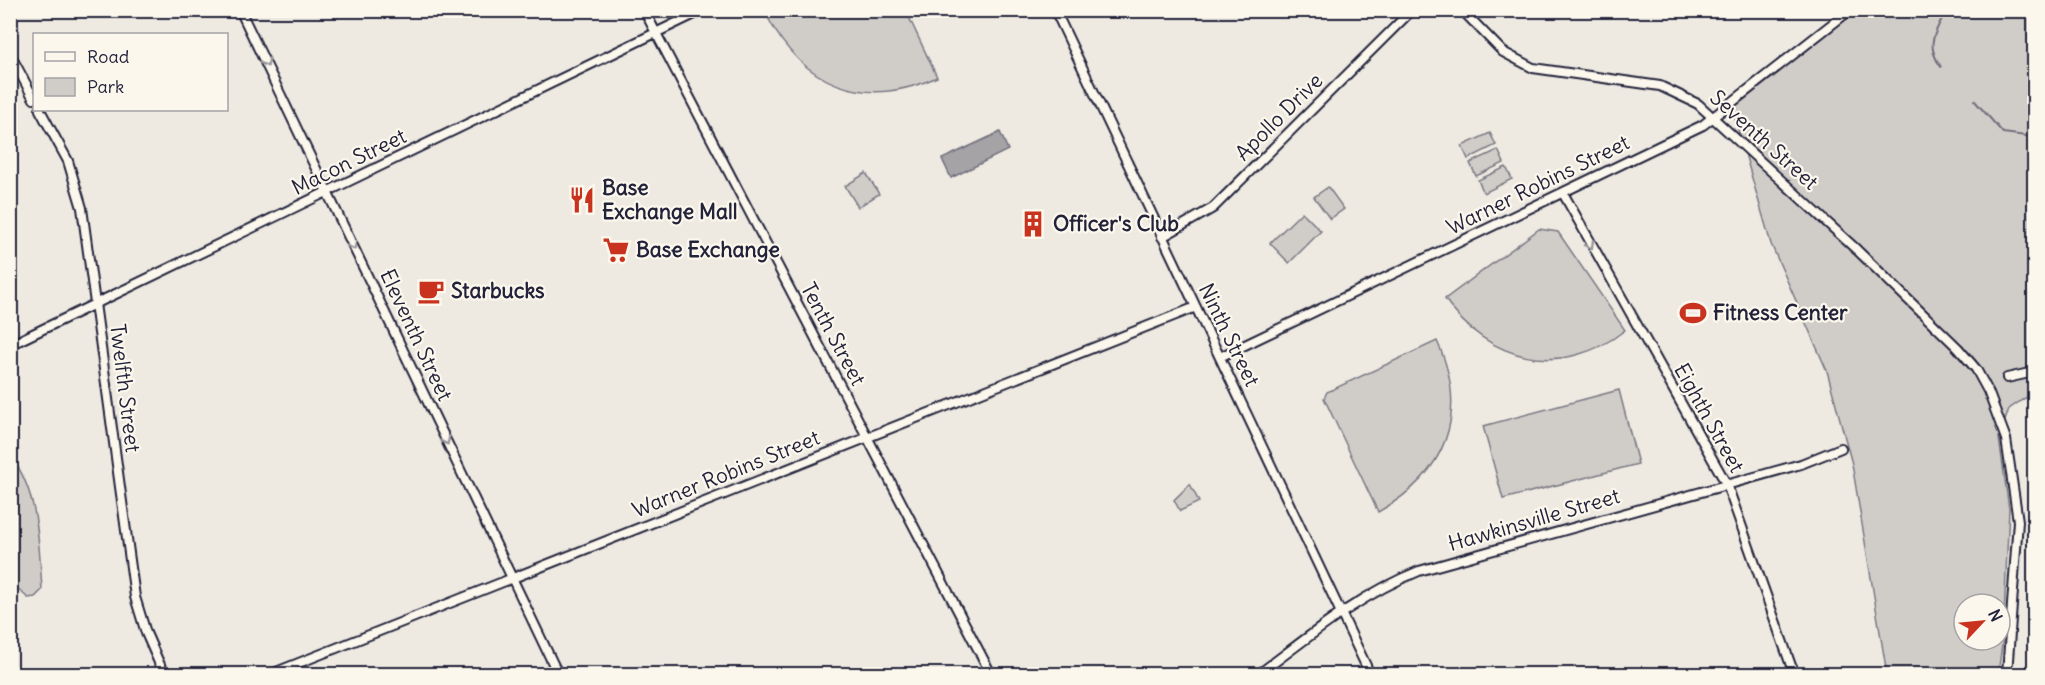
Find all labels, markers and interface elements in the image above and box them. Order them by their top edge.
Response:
legend [33,33,228,111]
text: Road [87,45,130,68]
one-way arrow [258,57,270,68]
street label: Apollo Drive [1229,67,1328,166]
text: Park [87,75,124,98]
street label: Seventh Street [1705,84,1824,195]
street label: Macon Street [287,122,411,201]
street label: Warner Robins Street [1442,129,1634,241]
place label: Base Exchange Mall [602,174,737,225]
restaurant icon: Base Exchange Mall [567,185,597,215]
building icon: Officer's Club [1018,209,1048,239]
place label: Officer's Club [1053,210,1179,237]
supermarket icon: Base Exchange [601,235,631,265]
place label: Base Exchange [636,236,780,263]
one-way arrow [346,239,358,250]
one-way arrow [1583,239,1594,249]
street label: Eleventh Street [374,265,459,405]
cafe icon: Starbucks [416,276,446,306]
place label: Starbucks [451,277,545,304]
street label: Tenth Street [795,278,872,390]
street label: Ninth Street [1193,279,1266,391]
sports icon: Fitness Center [1678,298,1708,328]
place label: Fitness Center [1713,299,1848,326]
street label: Twelfth Street [104,322,147,454]
street label: Eighth Street [1668,358,1751,477]
street label: Warner Robins Street [628,424,824,524]
one-way arrow [438,434,450,445]
street label: Hawkinsville Street [1445,482,1623,557]
north arrow [1952,592,2012,652]
text: N [1984,606,2007,625]

